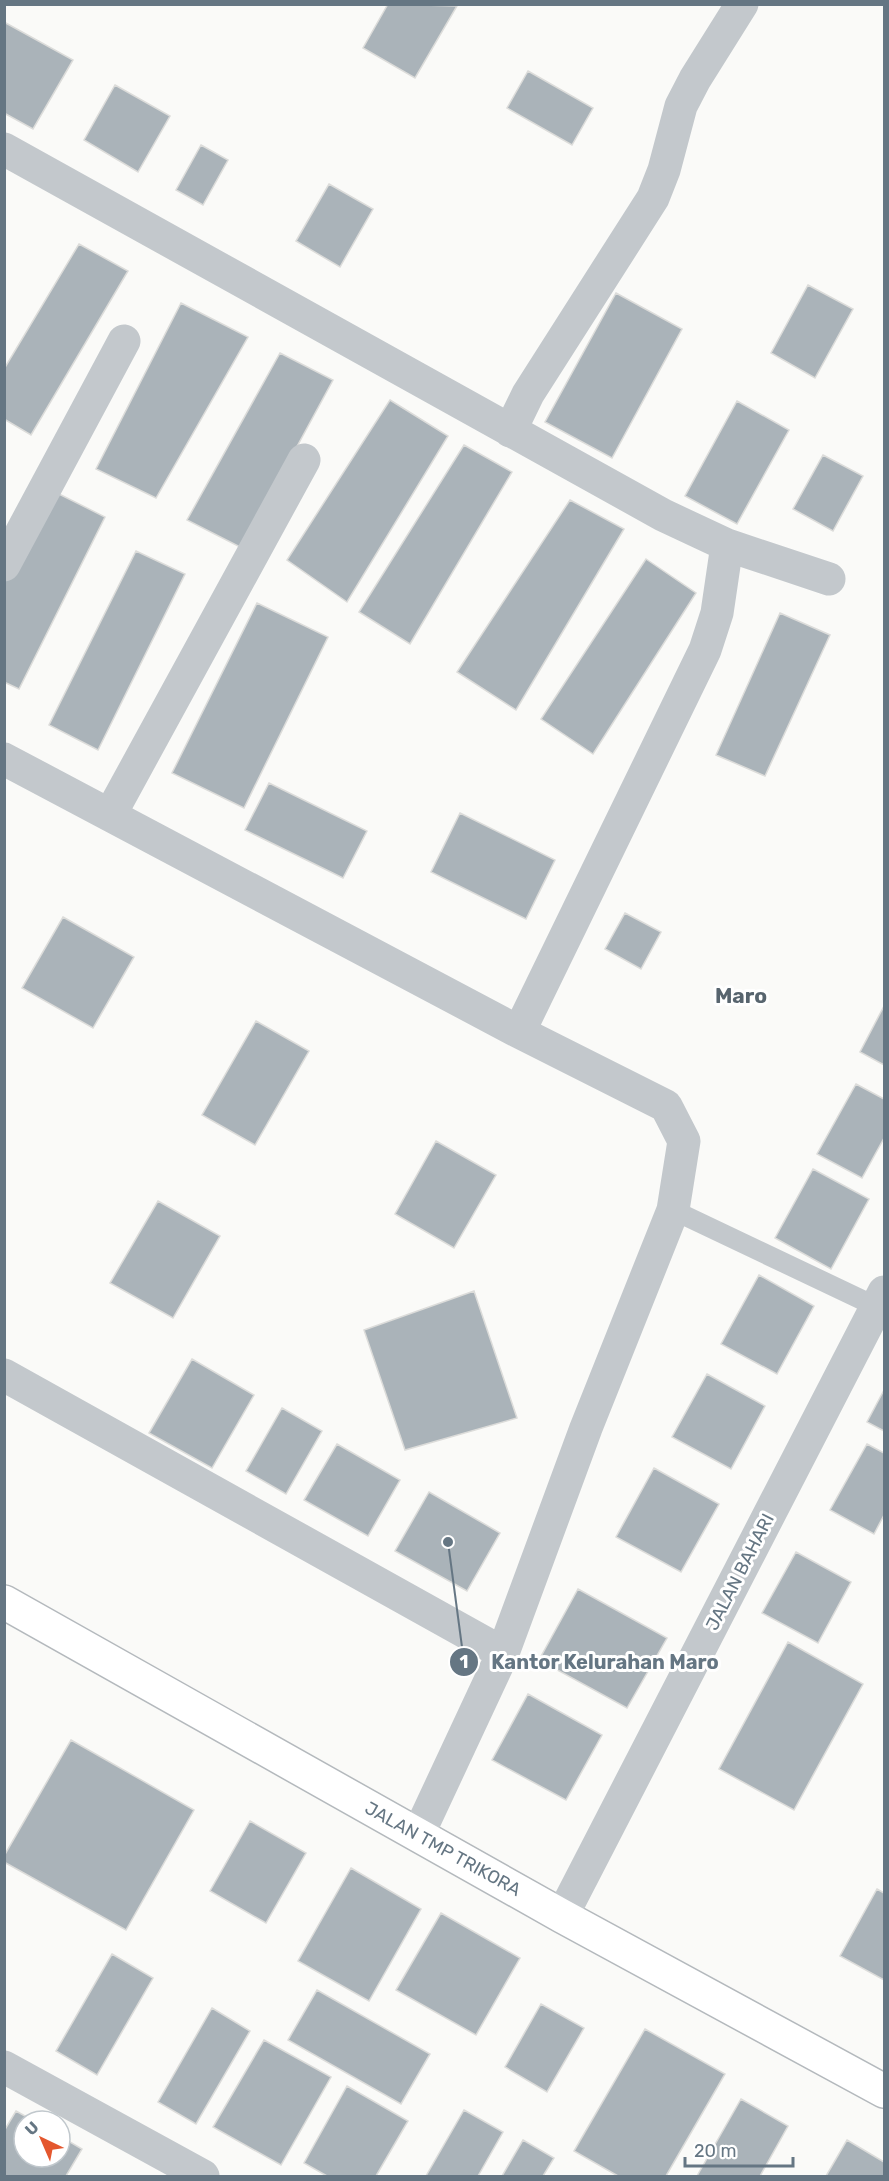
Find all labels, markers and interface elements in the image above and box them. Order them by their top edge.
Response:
district label: Maro [715,983,767,1008]
street label: JALAN BAHARI [701,1510,779,1634]
callout: Kantor Kelurahan Maro [449,1643,731,1681]
text: Kantor Kelurahan Maro [491,1650,719,1674]
text: 1 [460,1651,468,1673]
street label: JALAN TMP TRIKORA [361,1797,525,1901]
north arrow [12,2109,72,2169]
text: U [21,2118,43,2139]
scale bar [685,2130,793,2168]
text: 20 m [694,2140,736,2162]

